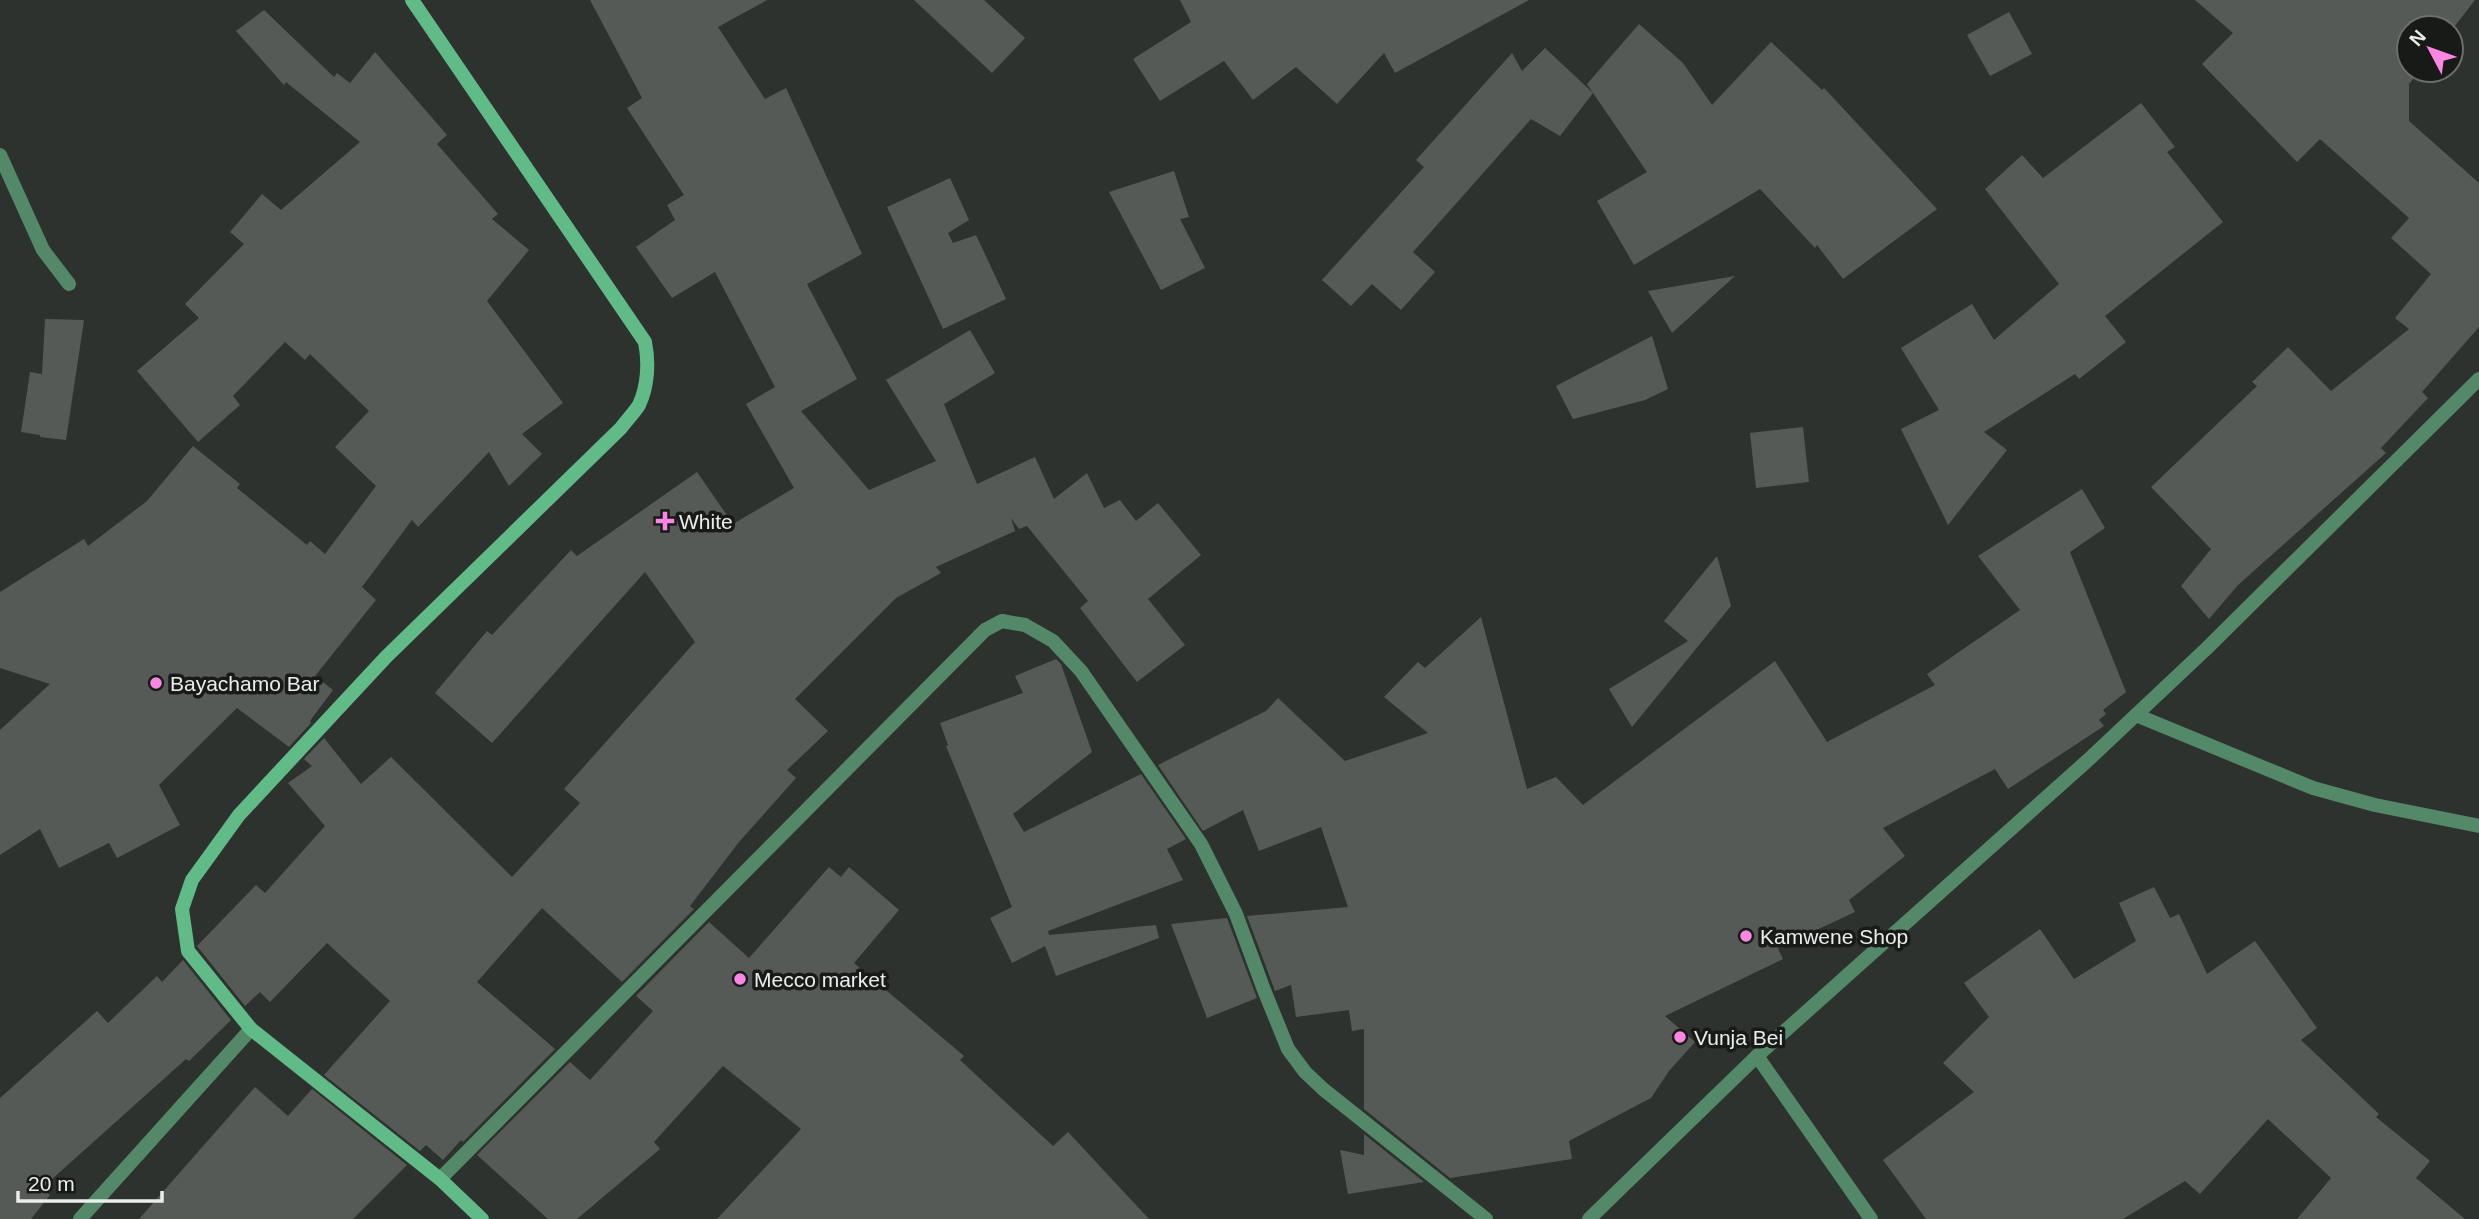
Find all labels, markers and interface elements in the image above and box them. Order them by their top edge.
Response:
north arrow [2395,14,2465,84]
text: N [2405,26,2430,50]
place label: White [679,510,733,533]
marker: White [657,513,673,529]
place label: Bayachamo Bar [170,672,319,695]
marker: Bayachamo Bar [148,675,164,691]
place label: Kamwene Shop [1760,925,1908,948]
marker: Kamwene Shop [1738,928,1754,944]
place label: Mecco market [754,968,886,991]
marker: Mecco market [732,971,748,987]
place label: Vunja Bei [1694,1026,1783,1049]
marker: Vunja Bei [1672,1029,1688,1045]
scale bar [18,1160,161,1204]
text: 20 m [28,1172,75,1195]

